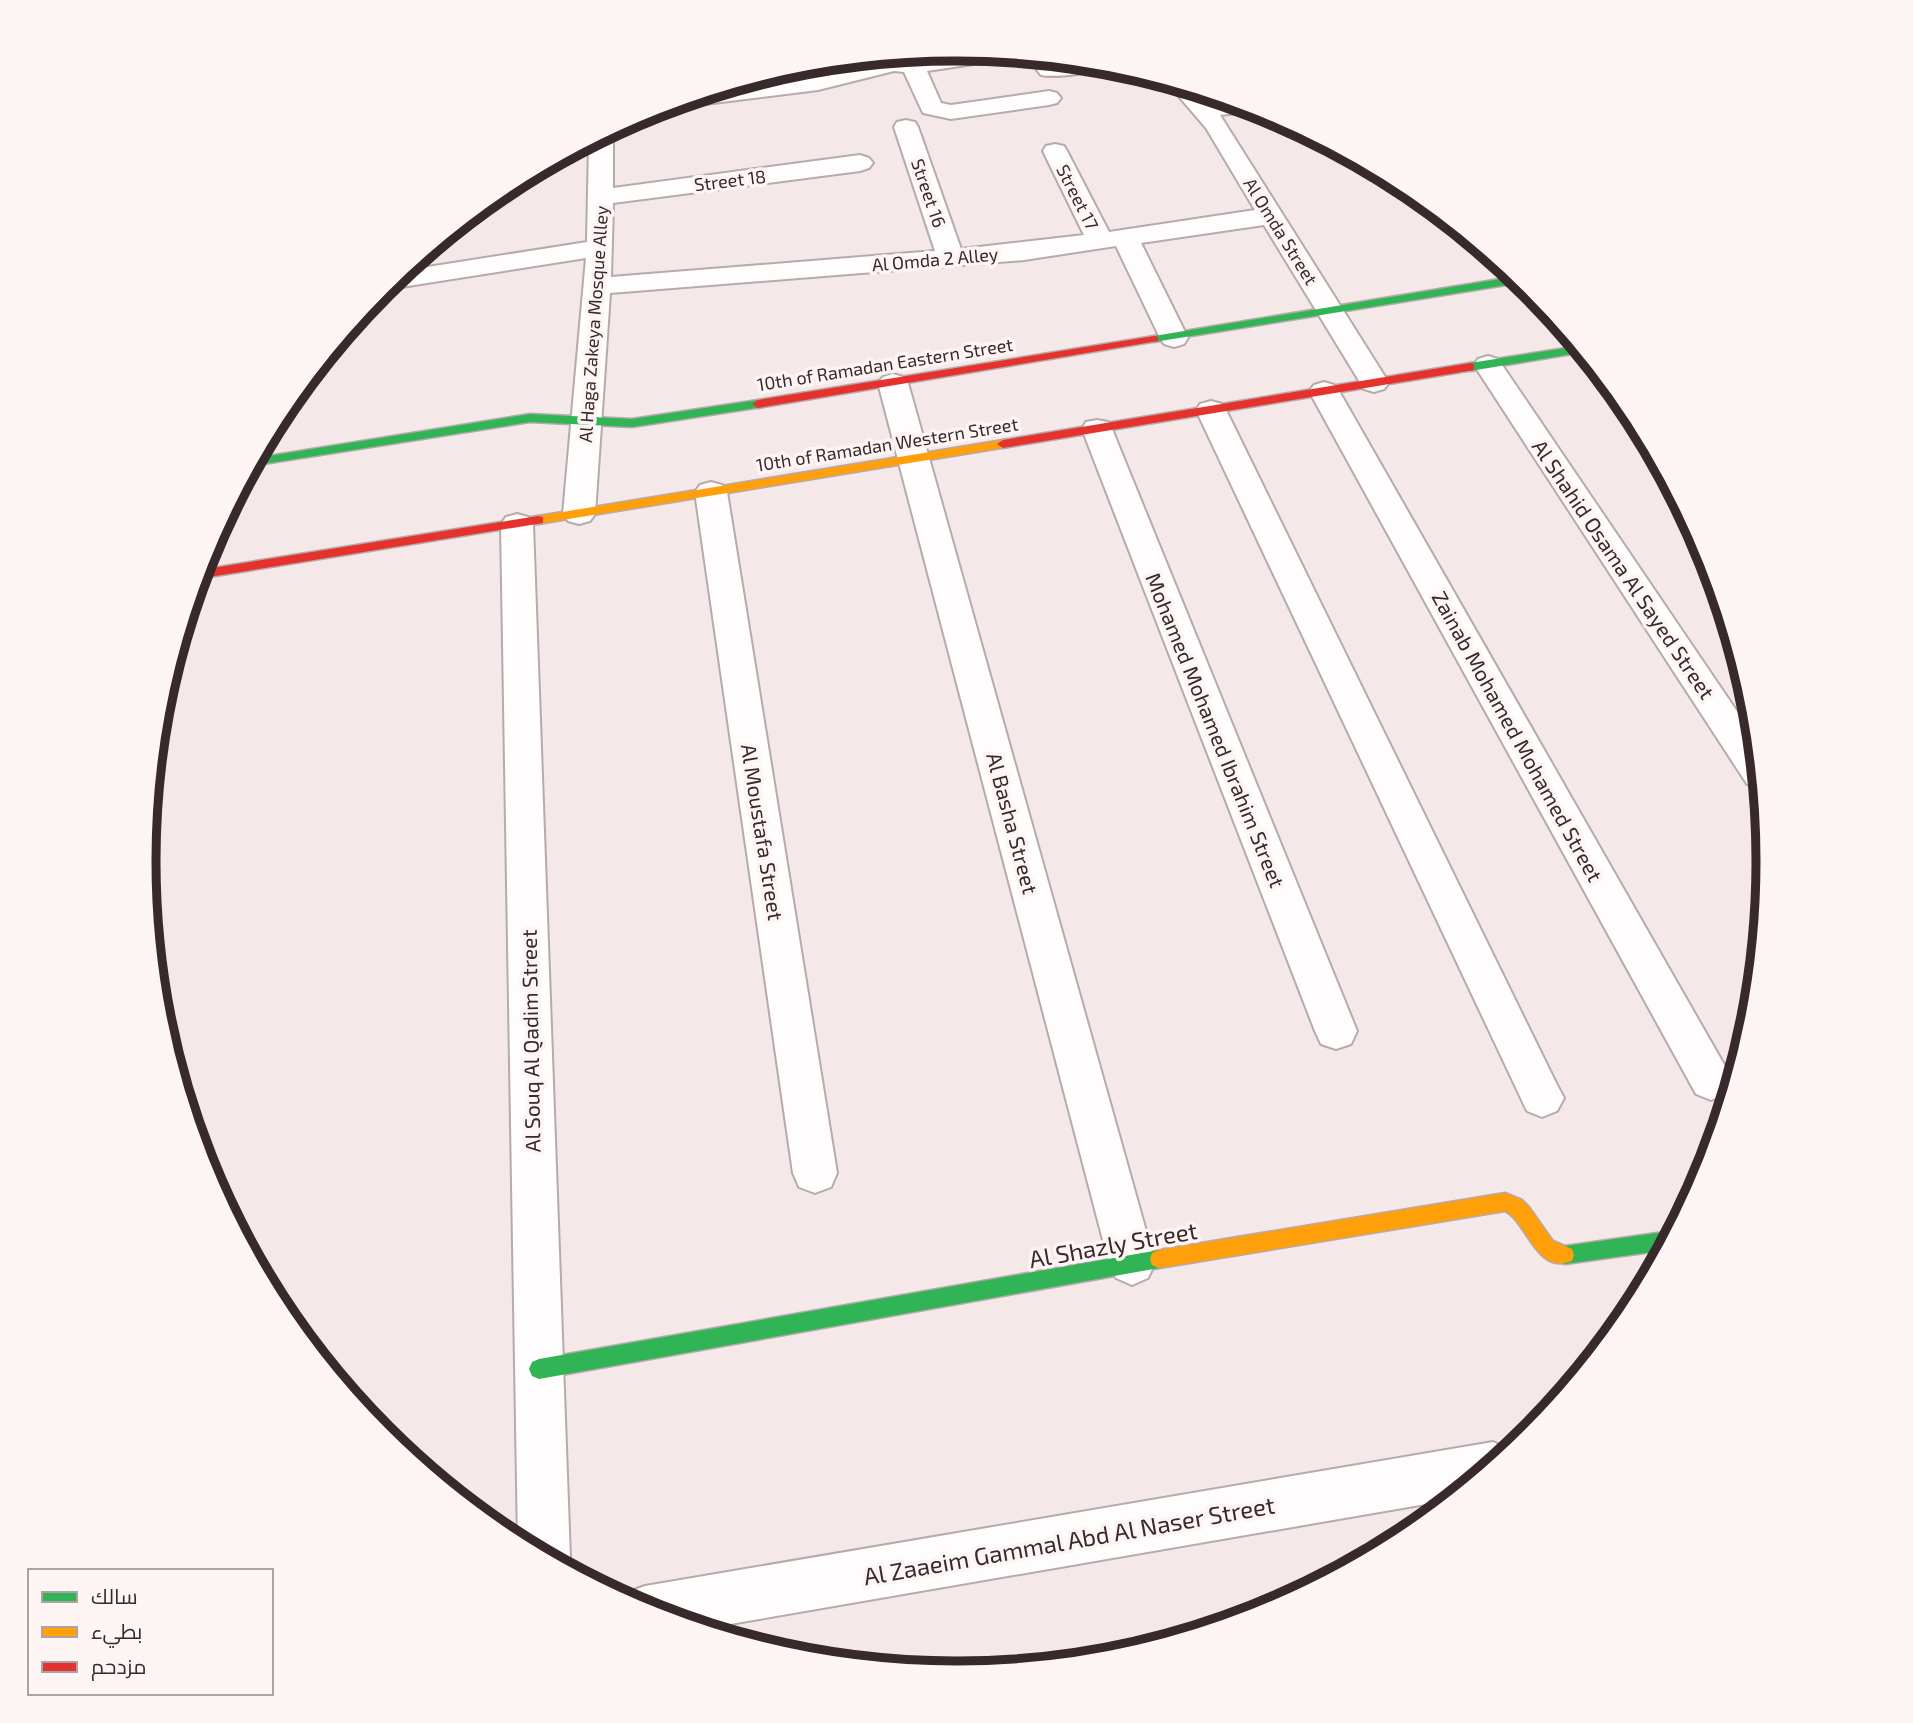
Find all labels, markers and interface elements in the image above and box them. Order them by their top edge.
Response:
street label: Street 16 [907,156,951,230]
street label: Street 17 [1052,161,1104,233]
street label: Street 18 [693,165,767,195]
street label: Al Omda Street [1239,173,1323,289]
street label: Al Haga Zakeya Mosque Alley [574,204,612,443]
street label: Al Omda 2 Alley [871,242,1000,275]
street label: 10th of Ramadan Eastern Street [756,333,1015,395]
street label: 10th of Ramadan Western Street [754,412,1020,476]
street label: Al Shahid Osama Al Sayed Street [1528,435,1720,703]
street label: Mohamed Mohamed Ibrahim Street [1141,569,1291,891]
street label: Zainab Mohamed Mohamed Street [1427,586,1609,886]
street label: Al Moustafa Street [737,742,789,922]
street label: Al Basha Street [982,750,1044,896]
street label: Al Souq Al Qadim Street [516,929,545,1153]
street label: Al Shazly Street [1027,1215,1199,1273]
street label: Al Zaaeim Gammal Abd Al Naser Street [861,1490,1277,1590]
legend [28,1569,273,1695]
text: سالك [91,1583,138,1608]
text: بطيء [91,1618,142,1648]
text: مزدحم [91,1653,146,1681]

